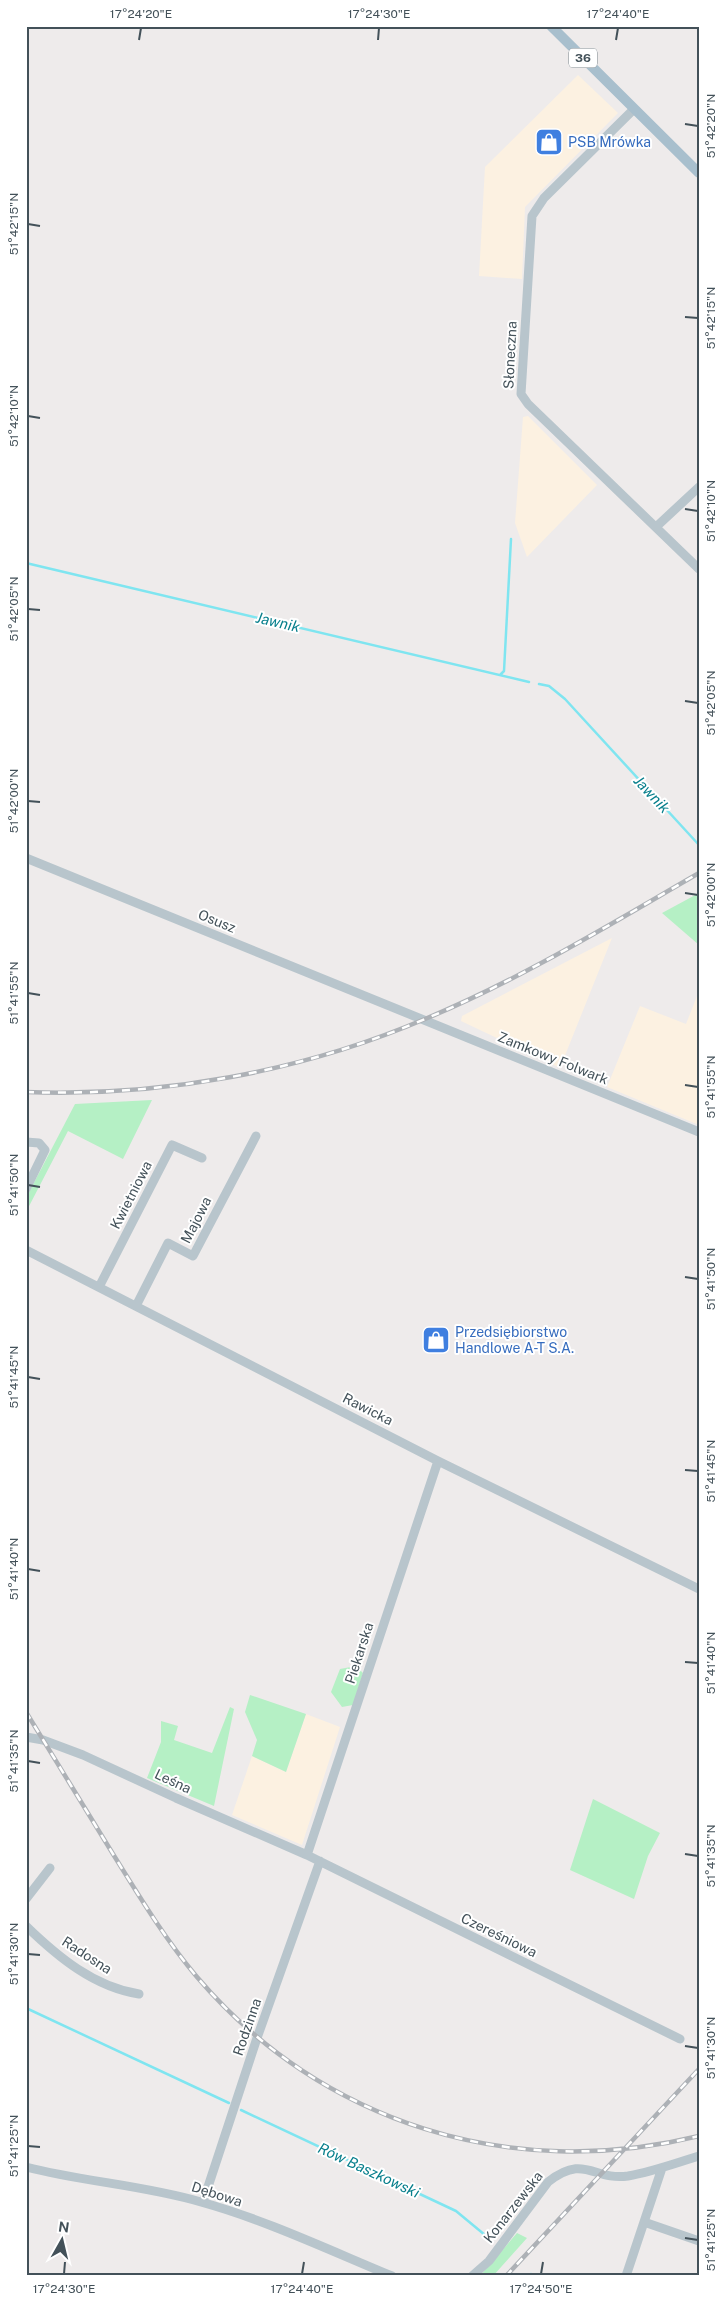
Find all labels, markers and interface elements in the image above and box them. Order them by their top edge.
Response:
text: 17°24'20"E [110,7,172,21]
text: 17°24'30"E [348,7,410,21]
text: 17°24'40"E [587,7,649,21]
road number: 36 [569,48,597,68]
text: 51°42'20"N [704,94,718,158]
shop icon: PSB Mrówka [534,127,564,157]
place label: PSB Mrówka [568,134,651,150]
text: 51°42'15"N [7,193,21,255]
text: 51°42'15"N [704,287,718,349]
street label: Słoneczna [500,321,520,389]
text: 51°42'10"N [7,385,21,447]
text: 51°42'10"N [704,480,718,542]
text: 51°42'05"N [7,577,21,641]
water label: Jawnik [254,609,303,636]
text: 51°42'05"N [704,671,718,735]
text: 51°42'00"N [7,769,21,833]
water label: Jawnik [631,772,674,817]
text: 51°42'00"N [704,863,718,927]
street label: Osusz [196,906,238,936]
text: 51°41'55"N [7,961,21,1025]
street label: Zamkowy Folwark [495,1028,611,1088]
text: 51°41'55"N [704,1055,718,1119]
text: 51°41'50"N [7,1154,21,1216]
street label: Kwietniowa [107,1158,155,1232]
street label: Majowa [178,1194,214,1246]
text: 51°41'50"N [704,1248,718,1310]
place label: Przedsiębiorstwo Handlowe A-T S.A. [455,1324,574,1356]
shop icon: Przedsiębiorstwo Handlowe A-T S.A. [421,1325,451,1355]
text: 51°41'45"N [7,1346,21,1408]
street label: Rawicka [340,1390,396,1428]
text: 51°41'45"N [704,1440,718,1502]
text: 51°41'40"N [7,1538,21,1600]
street label: Piekarska [342,1620,376,1686]
text: 51°41'40"N [704,1632,718,1694]
text: 51°41'35"N [7,1730,21,1792]
street label: Leśna [152,1766,194,1796]
text: 51°41'35"N [704,1825,718,1887]
street label: Czereśniowa [458,1910,540,1960]
text: 51°41'30"N [7,1923,21,1985]
street label: Radosna [59,1933,115,1977]
street label: Rodzinna [230,1996,264,2058]
text: 51°41'30"N [704,2017,718,2079]
text: 51°41'25"N [7,2115,21,2177]
water label: Rów Baszkowski [316,2139,423,2201]
street label: Konarzewska [480,2168,546,2246]
street label: Dębowa [190,2178,244,2210]
text: 51°41'25"N [704,2209,718,2271]
north arrow [38,2214,88,2264]
text: N [57,2218,70,2236]
text: 17°24'30"E [33,2282,95,2296]
text: 17°24'40"E [271,2282,333,2296]
text: 17°24'50"E [510,2282,572,2296]

